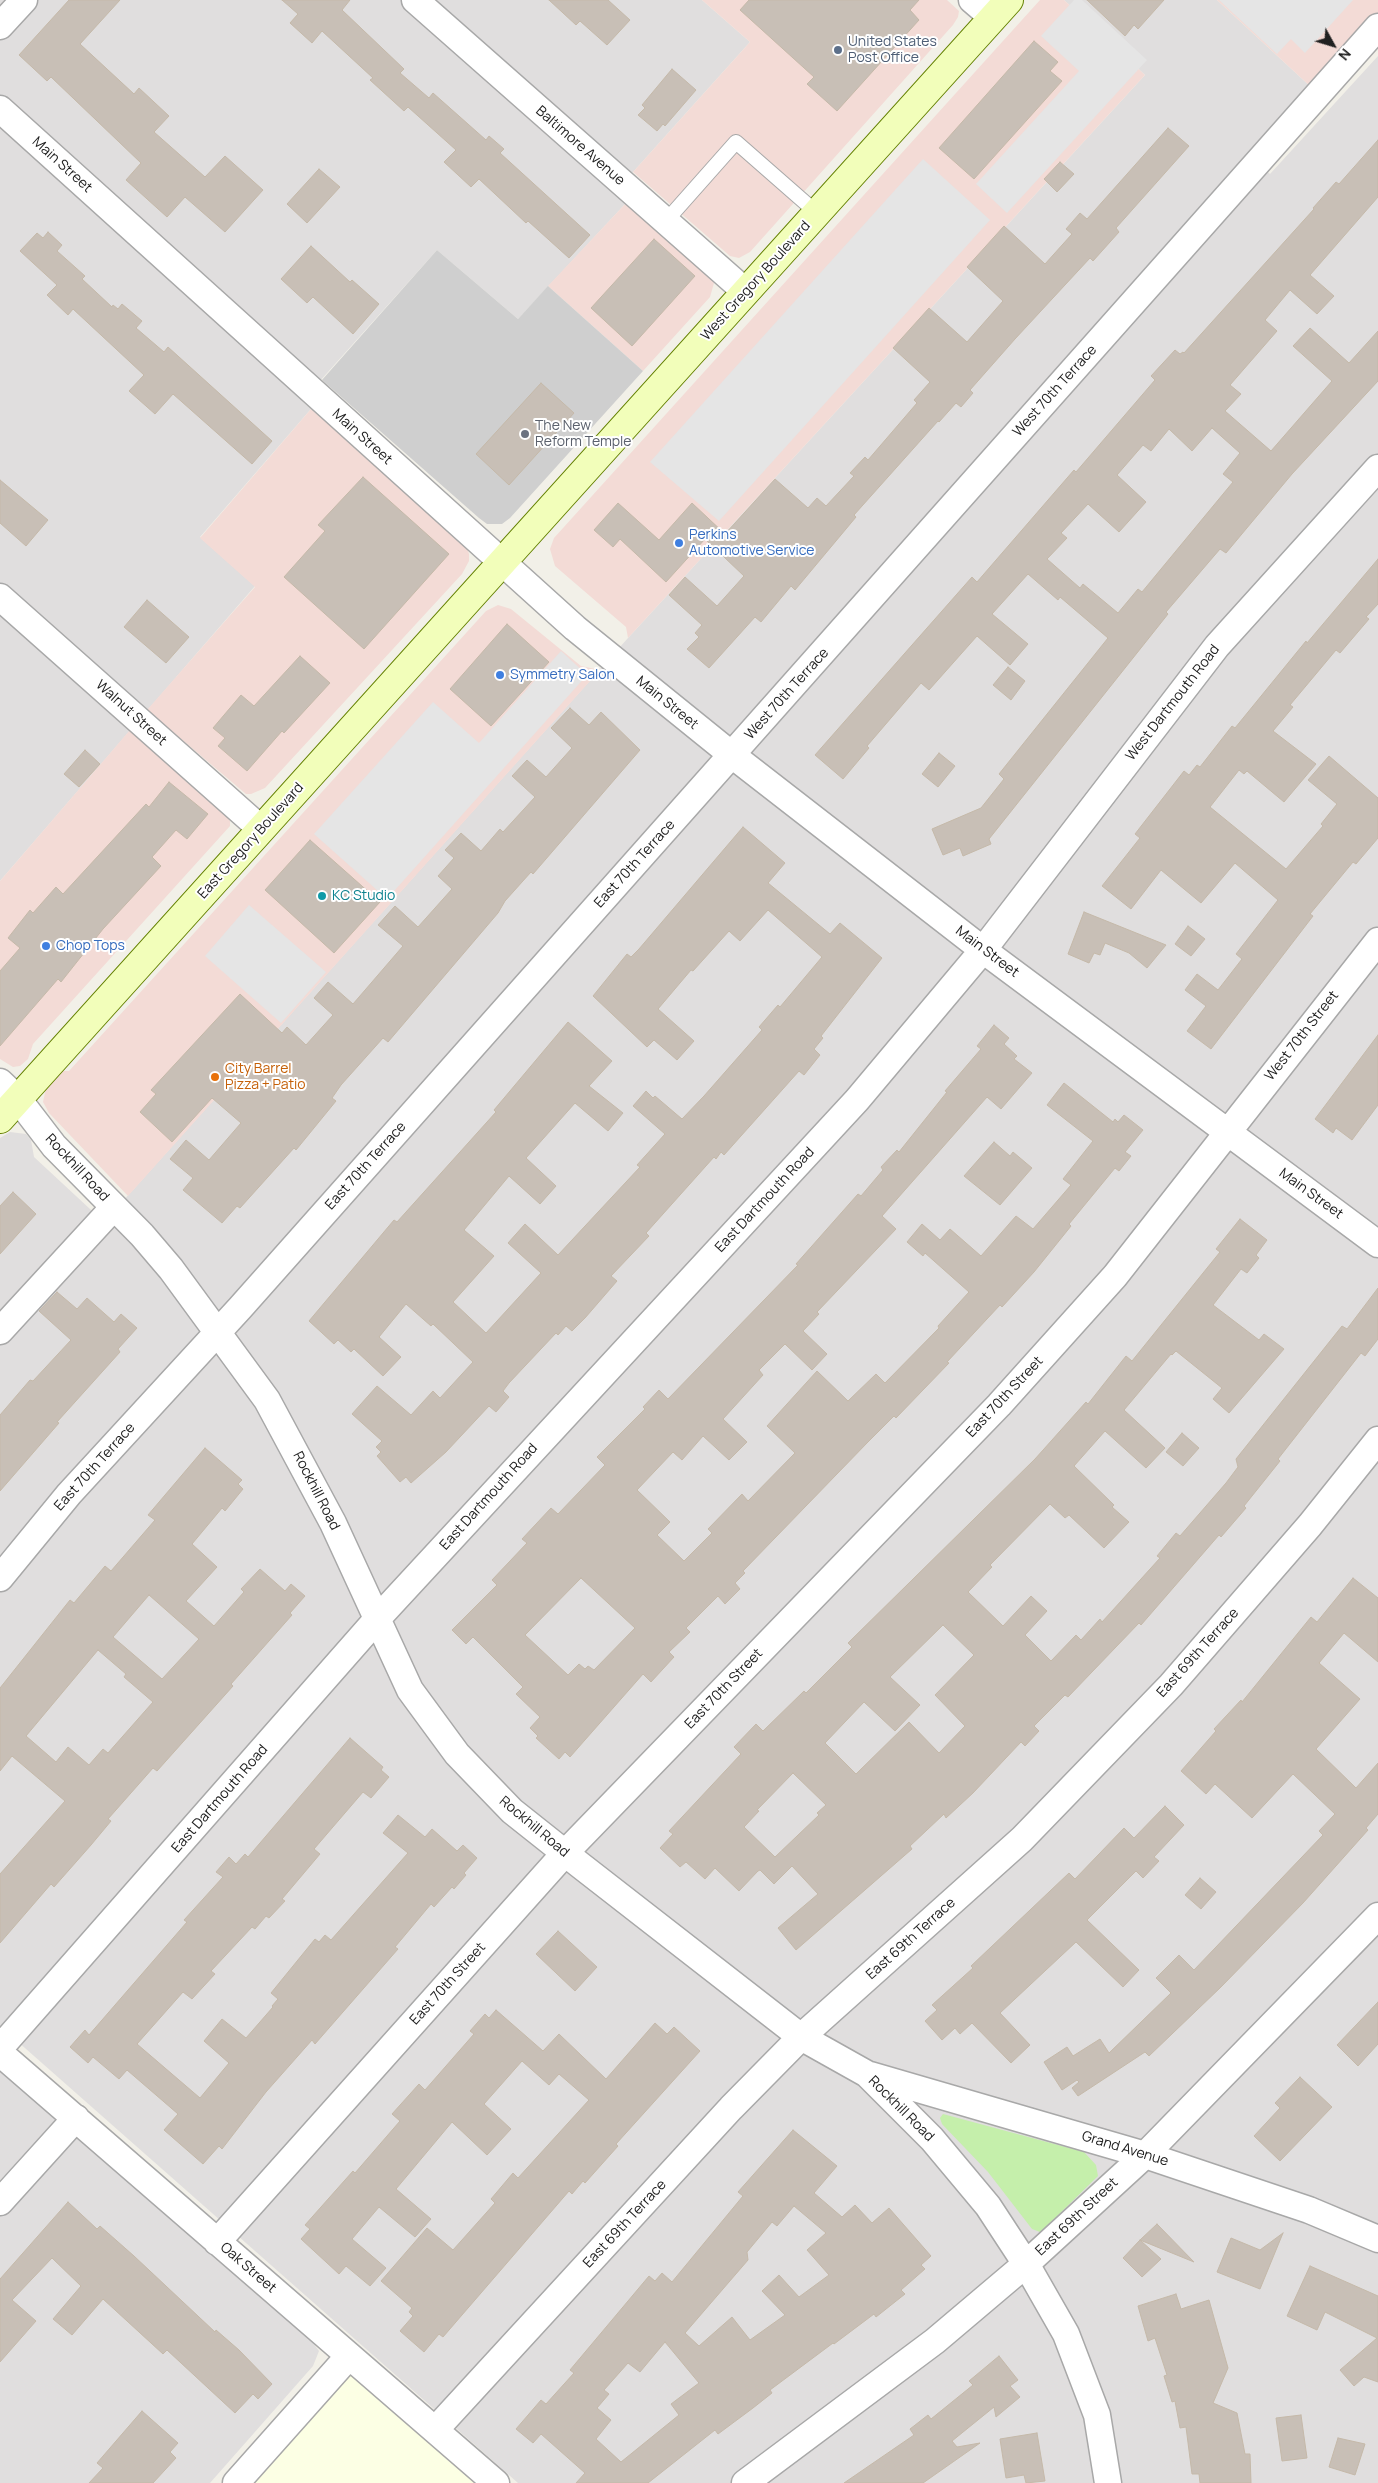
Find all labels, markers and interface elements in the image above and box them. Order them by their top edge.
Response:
north arrow [1308,20,1358,70]
place label: United States Post Office [848,34,937,66]
marker: United States Post Office [832,44,844,56]
text: N [1334,45,1356,65]
street label: Baltimore Avenue [532,103,628,189]
street label: Main Street [28,134,96,196]
street label: West Gregory Boulevard [698,218,814,344]
street label: West 70th Terrace [1010,342,1100,440]
street label: Main Street [328,406,396,468]
place label: The New Reform Temple [535,418,632,451]
marker: The New Reform Temple [519,428,531,440]
place label: Perkins Automotive Service [689,527,815,560]
marker: Perkins Automotive Service [673,537,685,549]
street label: West Dartmouth Road [1123,642,1223,764]
street label: West 70th Terrace [742,645,832,743]
place label: Symmetry Salon [510,667,615,683]
marker: Symmetry Salon [494,669,506,681]
street label: Main Street [633,673,701,733]
street label: Walnut Street [92,677,170,749]
street label: East Gregory Boulevard [195,780,307,902]
street label: East 70th Terrace [591,817,679,911]
place label: KC Studio [332,888,395,904]
marker: KC Studio [316,890,328,902]
street label: Main Street [952,923,1022,981]
place label: Chop Tops [56,938,125,954]
marker: Chop Tops [40,940,52,952]
street label: West 70th Street [1262,988,1342,1084]
place label: City Barrel Pizza + Patio [225,1061,306,1094]
marker: City Barrel Pizza + Patio [209,1071,221,1083]
street label: East 70th Terrace [322,1119,410,1213]
street label: Rockhill Road [42,1131,112,1205]
street label: East Dartmouth Road [712,1144,818,1256]
street label: Main Street [1276,1165,1346,1223]
street label: East 70th Street [963,1353,1047,1441]
street label: East 70th Terrace [51,1420,139,1514]
street label: East Dartmouth Road [437,1440,541,1554]
street label: Rockhill Road [289,1449,343,1533]
street label: East 69th Terrace [1154,1605,1242,1701]
street label: East 70th Street [682,1645,766,1733]
street label: East Dartmouth Road [169,1742,271,1856]
street label: Rockhill Road [496,1793,572,1861]
street label: East 69th Terrace [863,1895,959,1983]
street label: East 70th Street [407,1939,489,2029]
street label: Rockhill Road [865,2073,937,2145]
street label: Grand Avenue [1080,2128,1170,2170]
street label: East 69th Street [1032,2175,1122,2259]
street label: East 69th Terrace [580,2177,670,2271]
street label: Oak Street [217,2239,279,2297]

